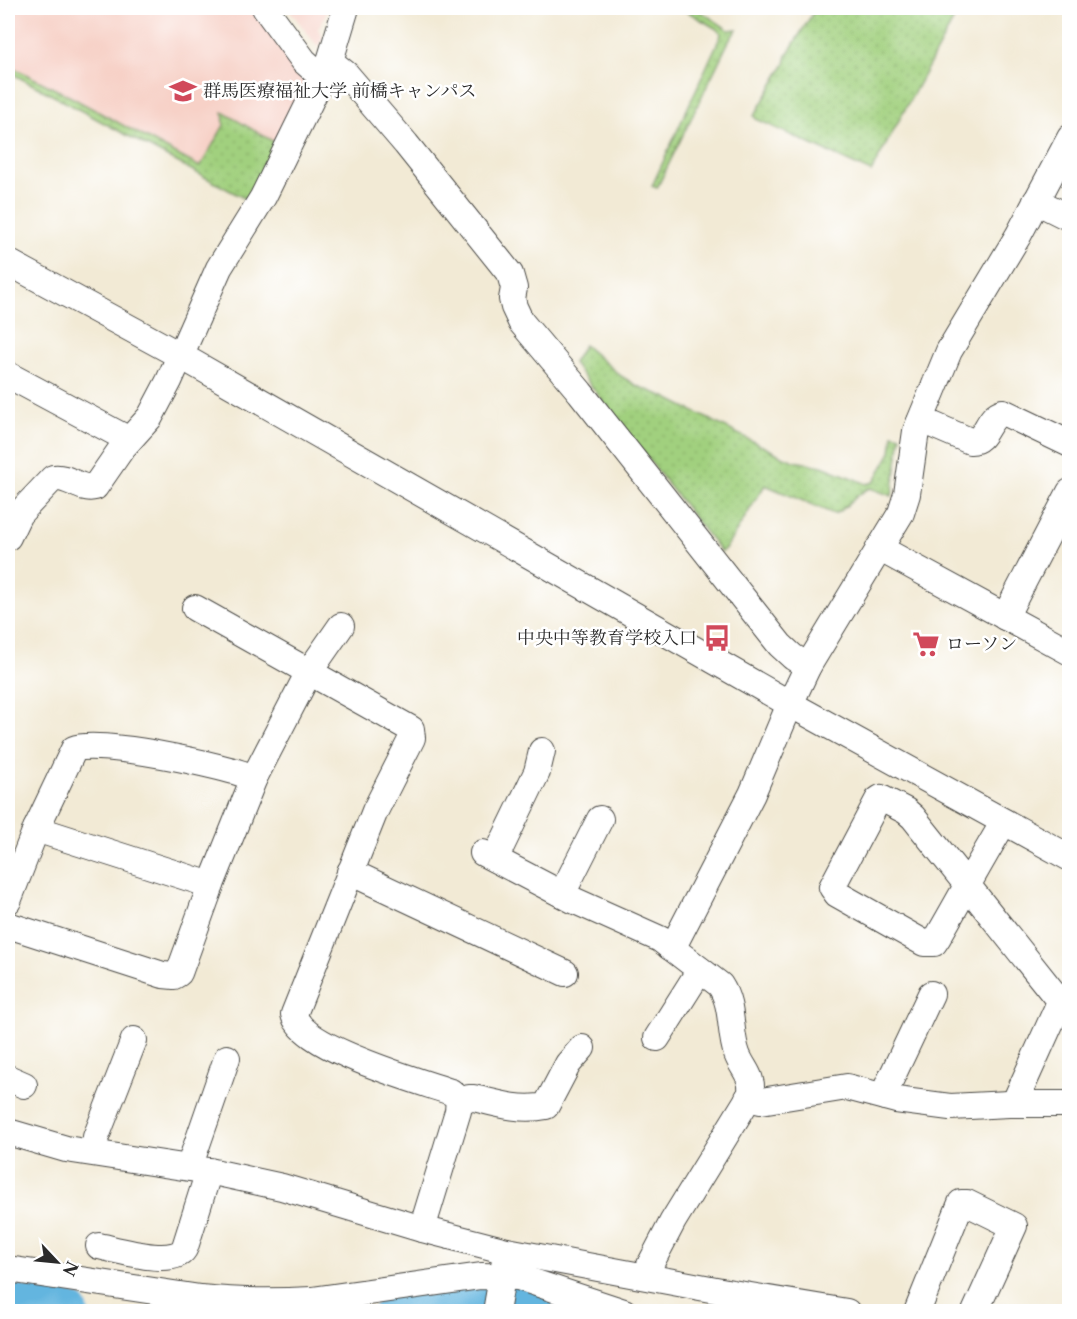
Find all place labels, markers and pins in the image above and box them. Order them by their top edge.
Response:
school or university icon: 群馬医療福祉大学 前橋キャンパス [168,76,198,106]
place label: 群馬医療福祉大学 前橋キャンパス [203,80,477,102]
bus stop icon: 中央中等教育学校入口 [702,623,732,653]
place label: 中央中等教育学校入口 [517,627,697,649]
supermarket icon: ローソン [911,629,941,659]
place label: ローソン [946,633,1017,655]

